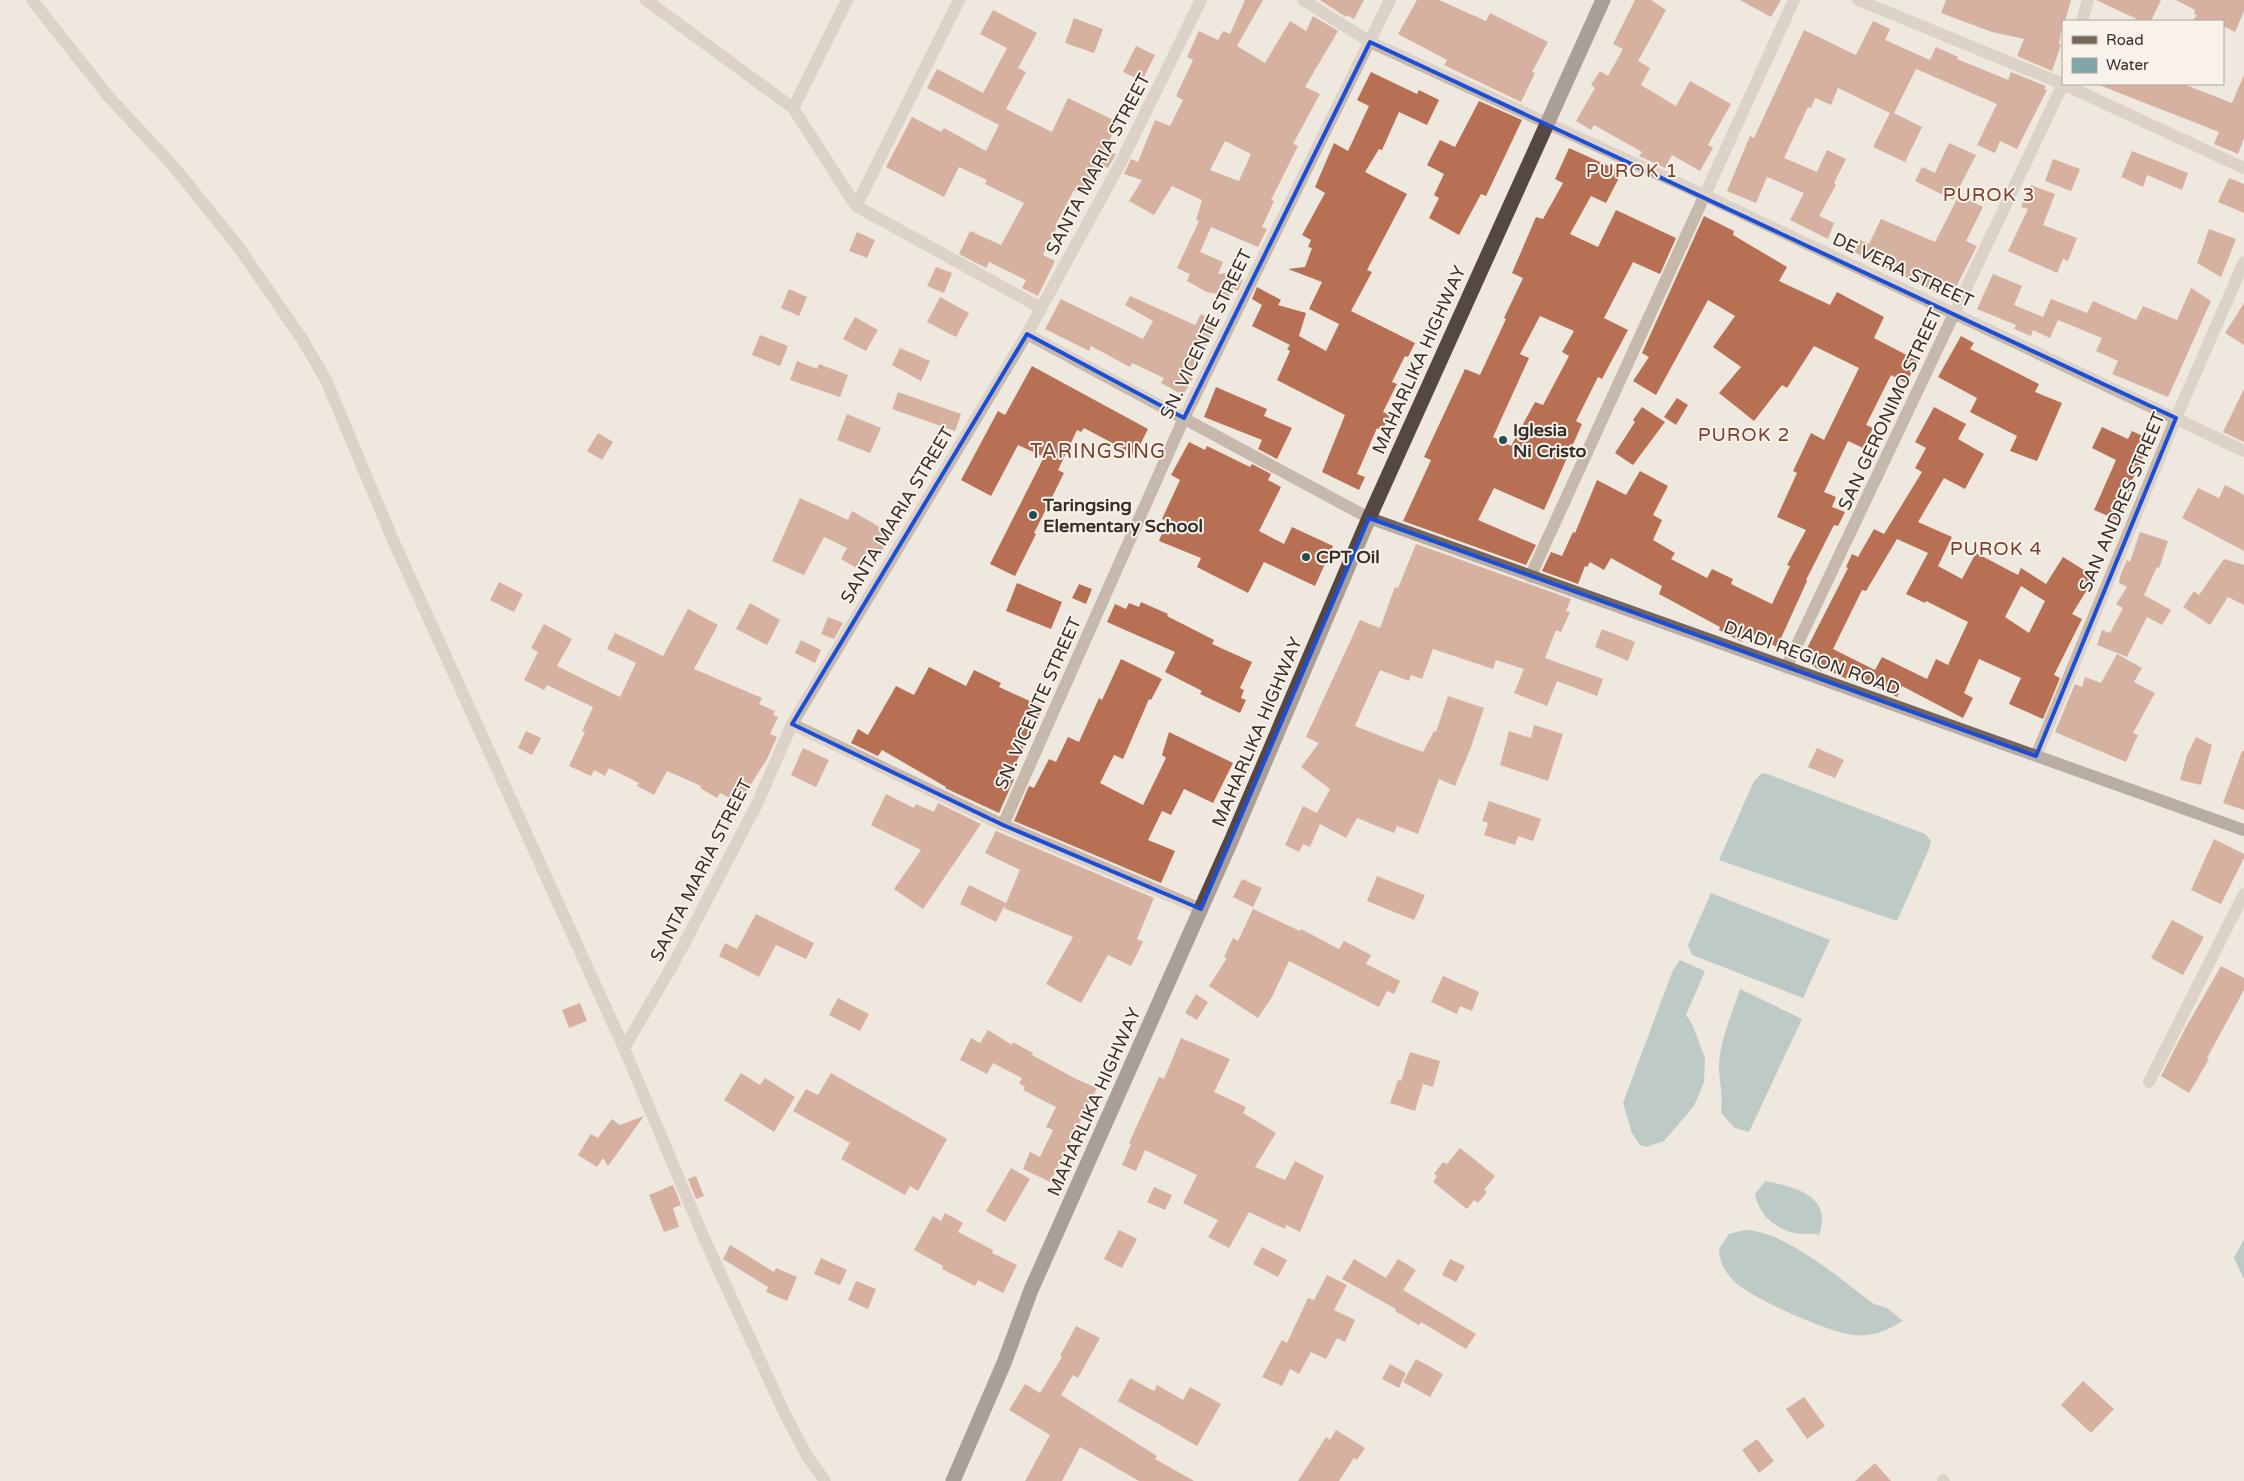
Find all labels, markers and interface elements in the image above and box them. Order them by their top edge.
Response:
legend [2062,20,2224,85]
text: Road [2106,31,2144,49]
text: Water [2106,56,2149,74]
street label: SANTA MARIA STREET [1041,70,1155,258]
district label: PUROK 1 [1586,160,1678,182]
district label: PUROK 3 [1943,184,2035,206]
street label: DE VERA STREET [1829,228,1977,312]
street label: SN. VICENTE STREET [1155,245,1257,423]
street label: MAHARLIKA HIGHWAY [1367,262,1471,458]
street label: SAN GERONIMO STREET [1833,304,1947,514]
street label: SAN ANDRES STREET [2074,409,2170,595]
place label: Iglesia Ni Cristo [1513,419,1587,462]
street label: SANTA MARIA STREET [836,423,958,607]
district label: PUROK 2 [1698,424,1790,446]
marker: Iglesia Ni Cristo [1497,434,1509,446]
district label: TARINGSING [1030,440,1166,464]
place label: Taringsing Elementary School [1042,494,1203,537]
marker: Taringsing Elementary School [1027,509,1039,521]
district label: PUROK 4 [1950,538,2042,560]
place label: CPT Oil [1316,546,1380,568]
marker: CPT Oil [1300,551,1312,563]
street label: SN. VICENTE STREET [990,613,1086,793]
street label: DIADI REGION ROAD [1721,616,1903,700]
street label: MAHARLIKA HIGHWAY [1207,633,1307,830]
street label: SANTA MARIA STREET [645,775,757,965]
street label: MAHARLIKA HIGHWAY [1042,1004,1146,1200]

